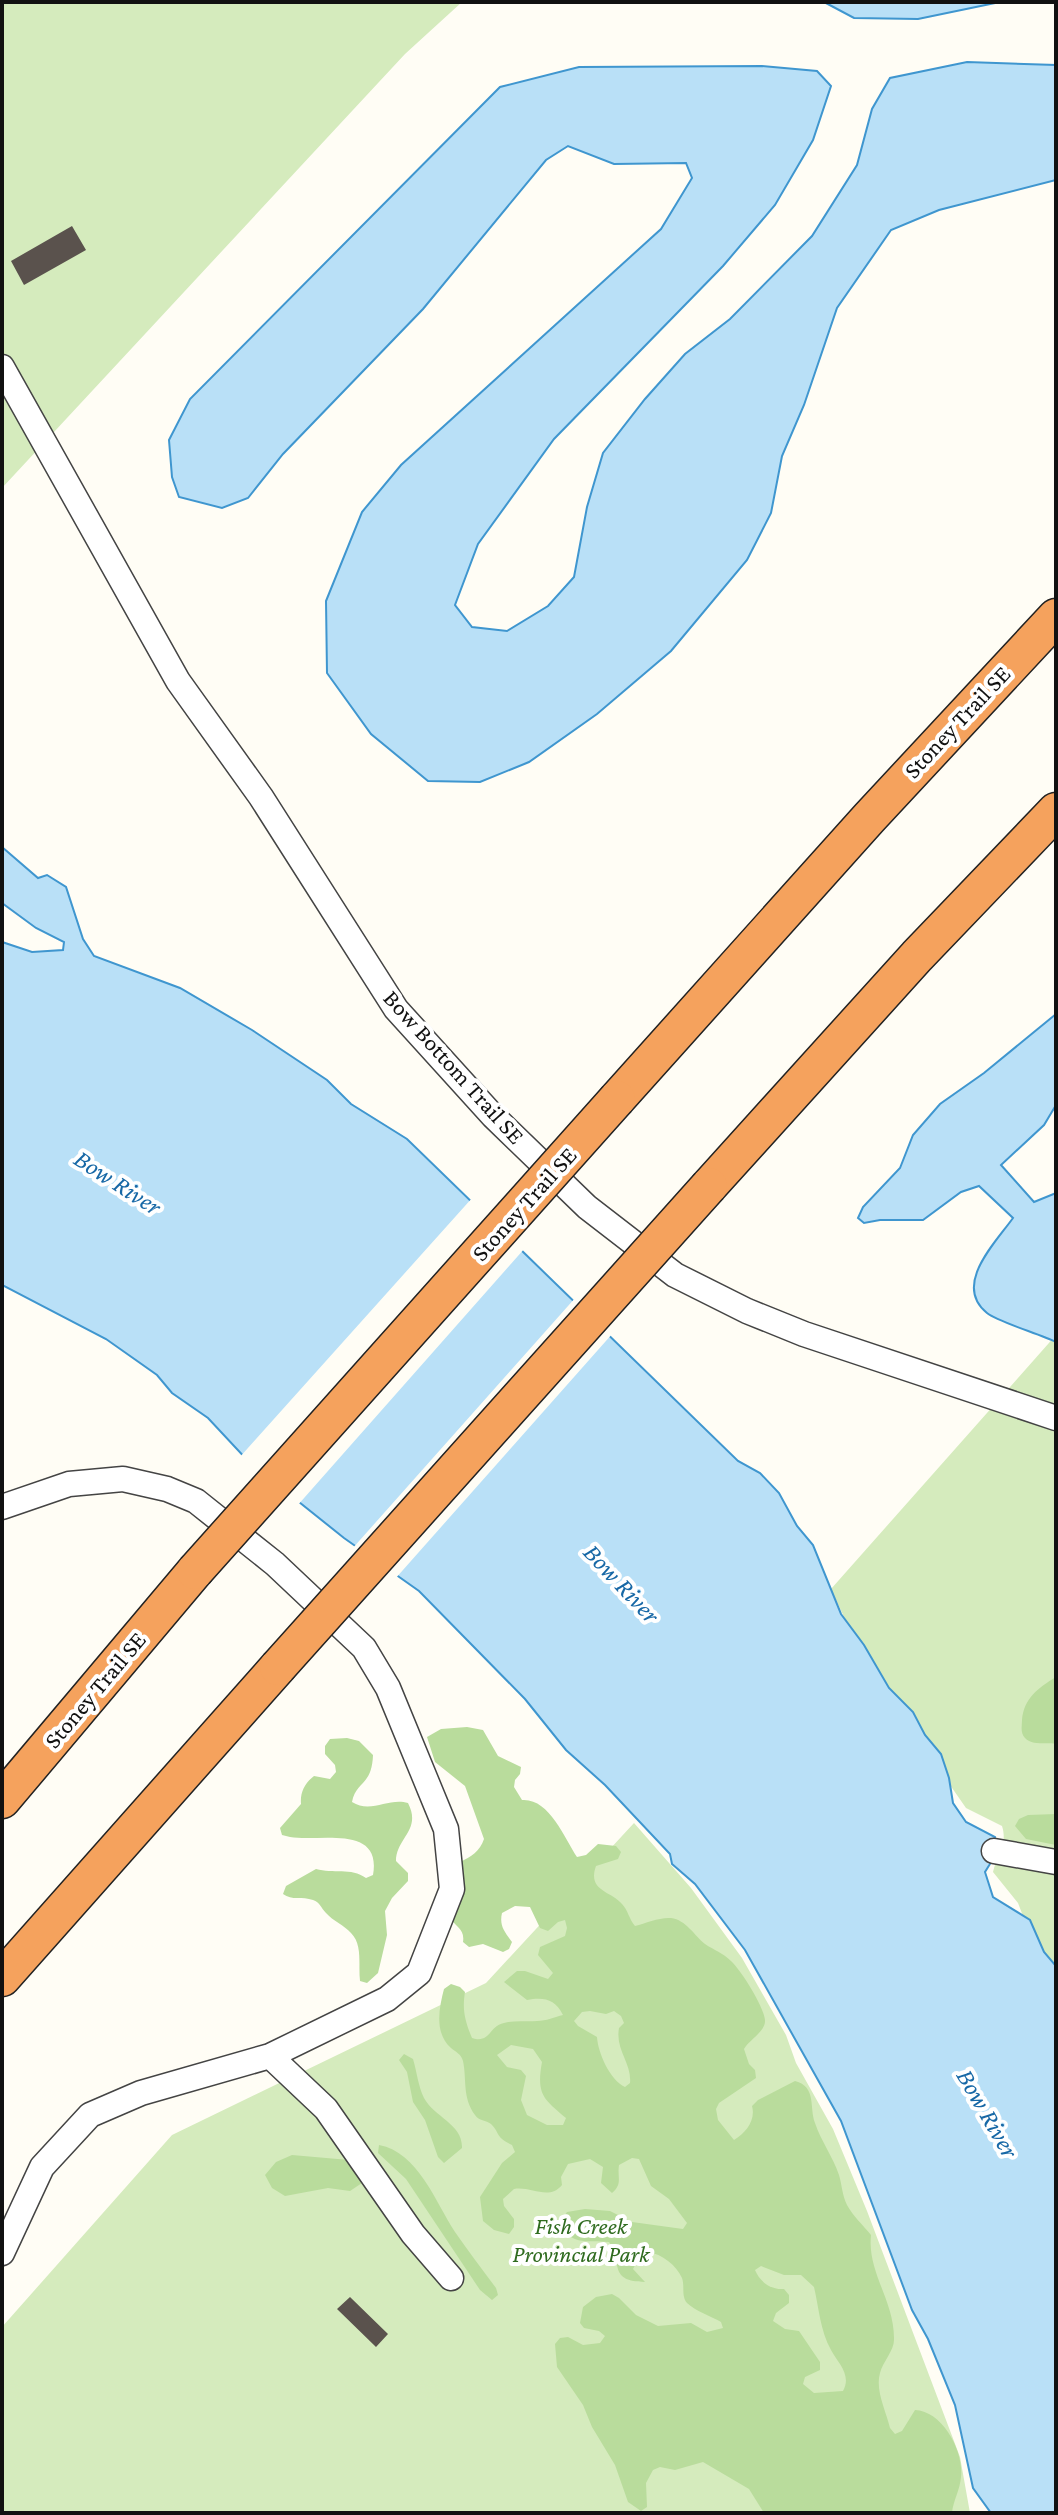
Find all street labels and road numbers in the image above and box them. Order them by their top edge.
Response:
street label: Stoney Trail SE [898,660,1015,783]
street label: Bow Bottom Trail SE [378,984,530,1149]
street label: Stoney Trail SE [466,1141,582,1266]
street label: Stoney Trail SE [38,1626,151,1753]

